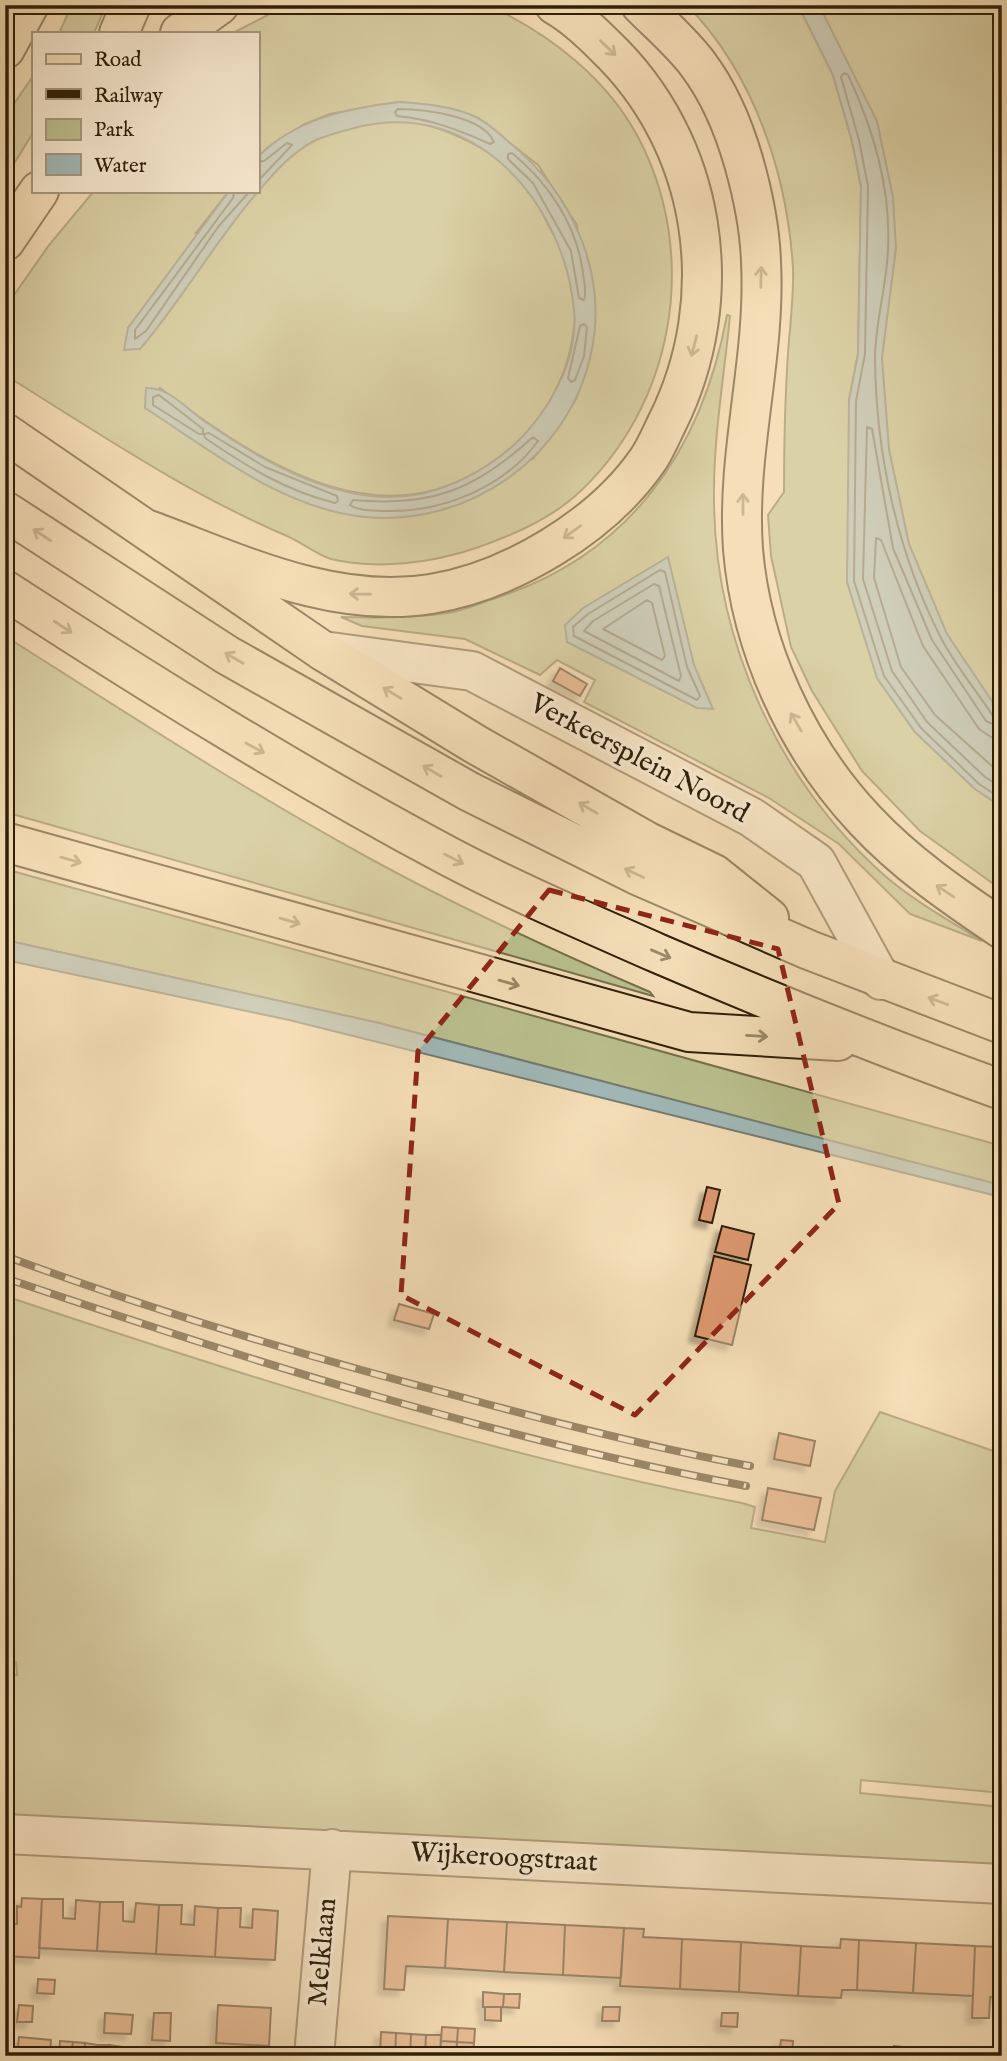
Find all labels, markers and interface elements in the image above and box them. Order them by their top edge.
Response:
legend [32,32,259,192]
one-way arrow [599,40,616,57]
text: Road [94,47,142,74]
text: Railway [94,83,164,110]
text: Park [94,117,135,144]
text: Water [94,153,147,180]
one-way arrow [754,266,768,289]
one-way arrow [686,335,699,357]
one-way arrow [736,492,750,515]
one-way arrow [564,524,582,539]
one-way arrow [33,528,53,542]
one-way arrow [348,587,371,601]
one-way arrow [52,621,72,635]
one-way arrow [224,651,244,665]
one-way arrow [382,686,402,700]
street label: Verkeersplein Noord [523,686,755,832]
one-way arrow [789,712,802,733]
one-way arrow [245,741,265,755]
one-way arrow [422,764,442,778]
one-way arrow [578,801,599,814]
one-way arrow [443,852,464,866]
one-way arrow [59,854,82,867]
one-way arrow [624,866,645,879]
one-way arrow [936,884,955,898]
one-way arrow [279,916,301,929]
one-way arrow [649,948,671,961]
one-way arrow [498,977,520,990]
one-way arrow [927,994,949,1006]
one-way arrow [745,1030,768,1043]
street label: Wijkeroogstraat [409,1836,599,1880]
street label: Melklaan [301,1896,345,2008]

